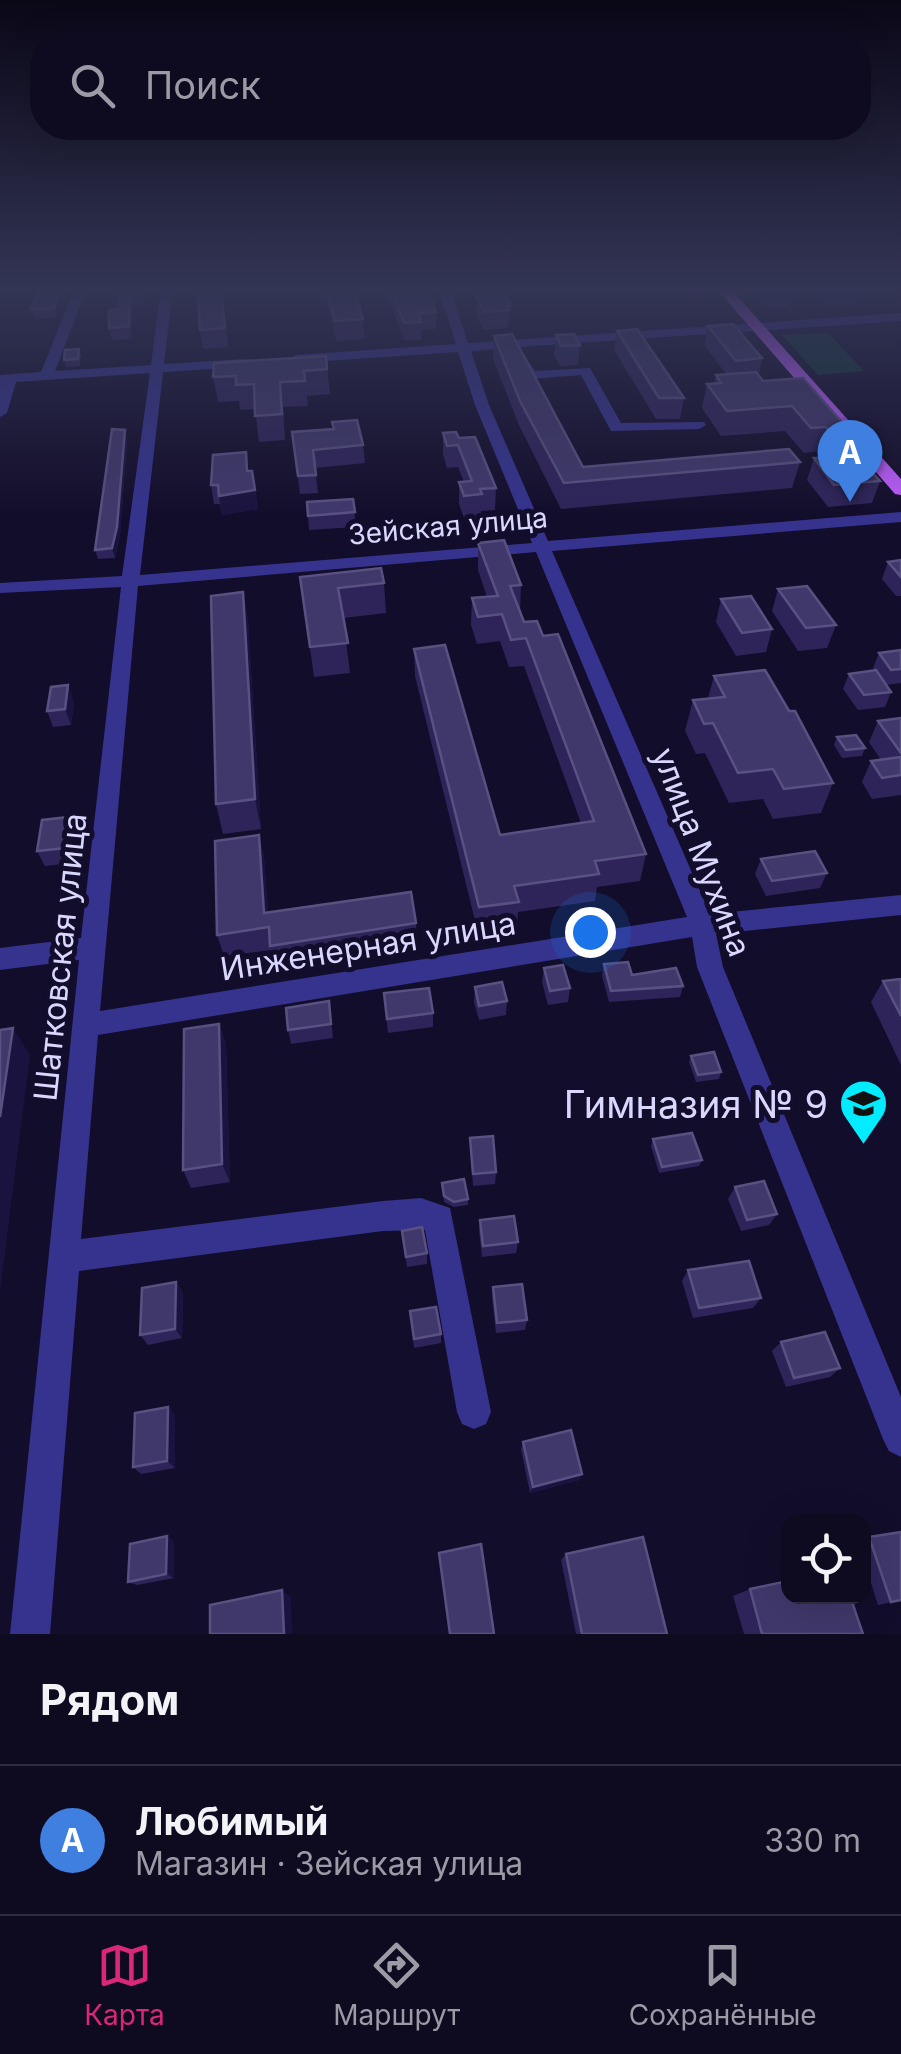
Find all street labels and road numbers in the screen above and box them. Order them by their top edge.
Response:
street label: Зейская улица [347,500,549,552]
street label: улица Мухина [644,742,760,962]
street label: Шатковская улица [25,811,95,1103]
street label: Инженерная улица [217,903,519,989]

